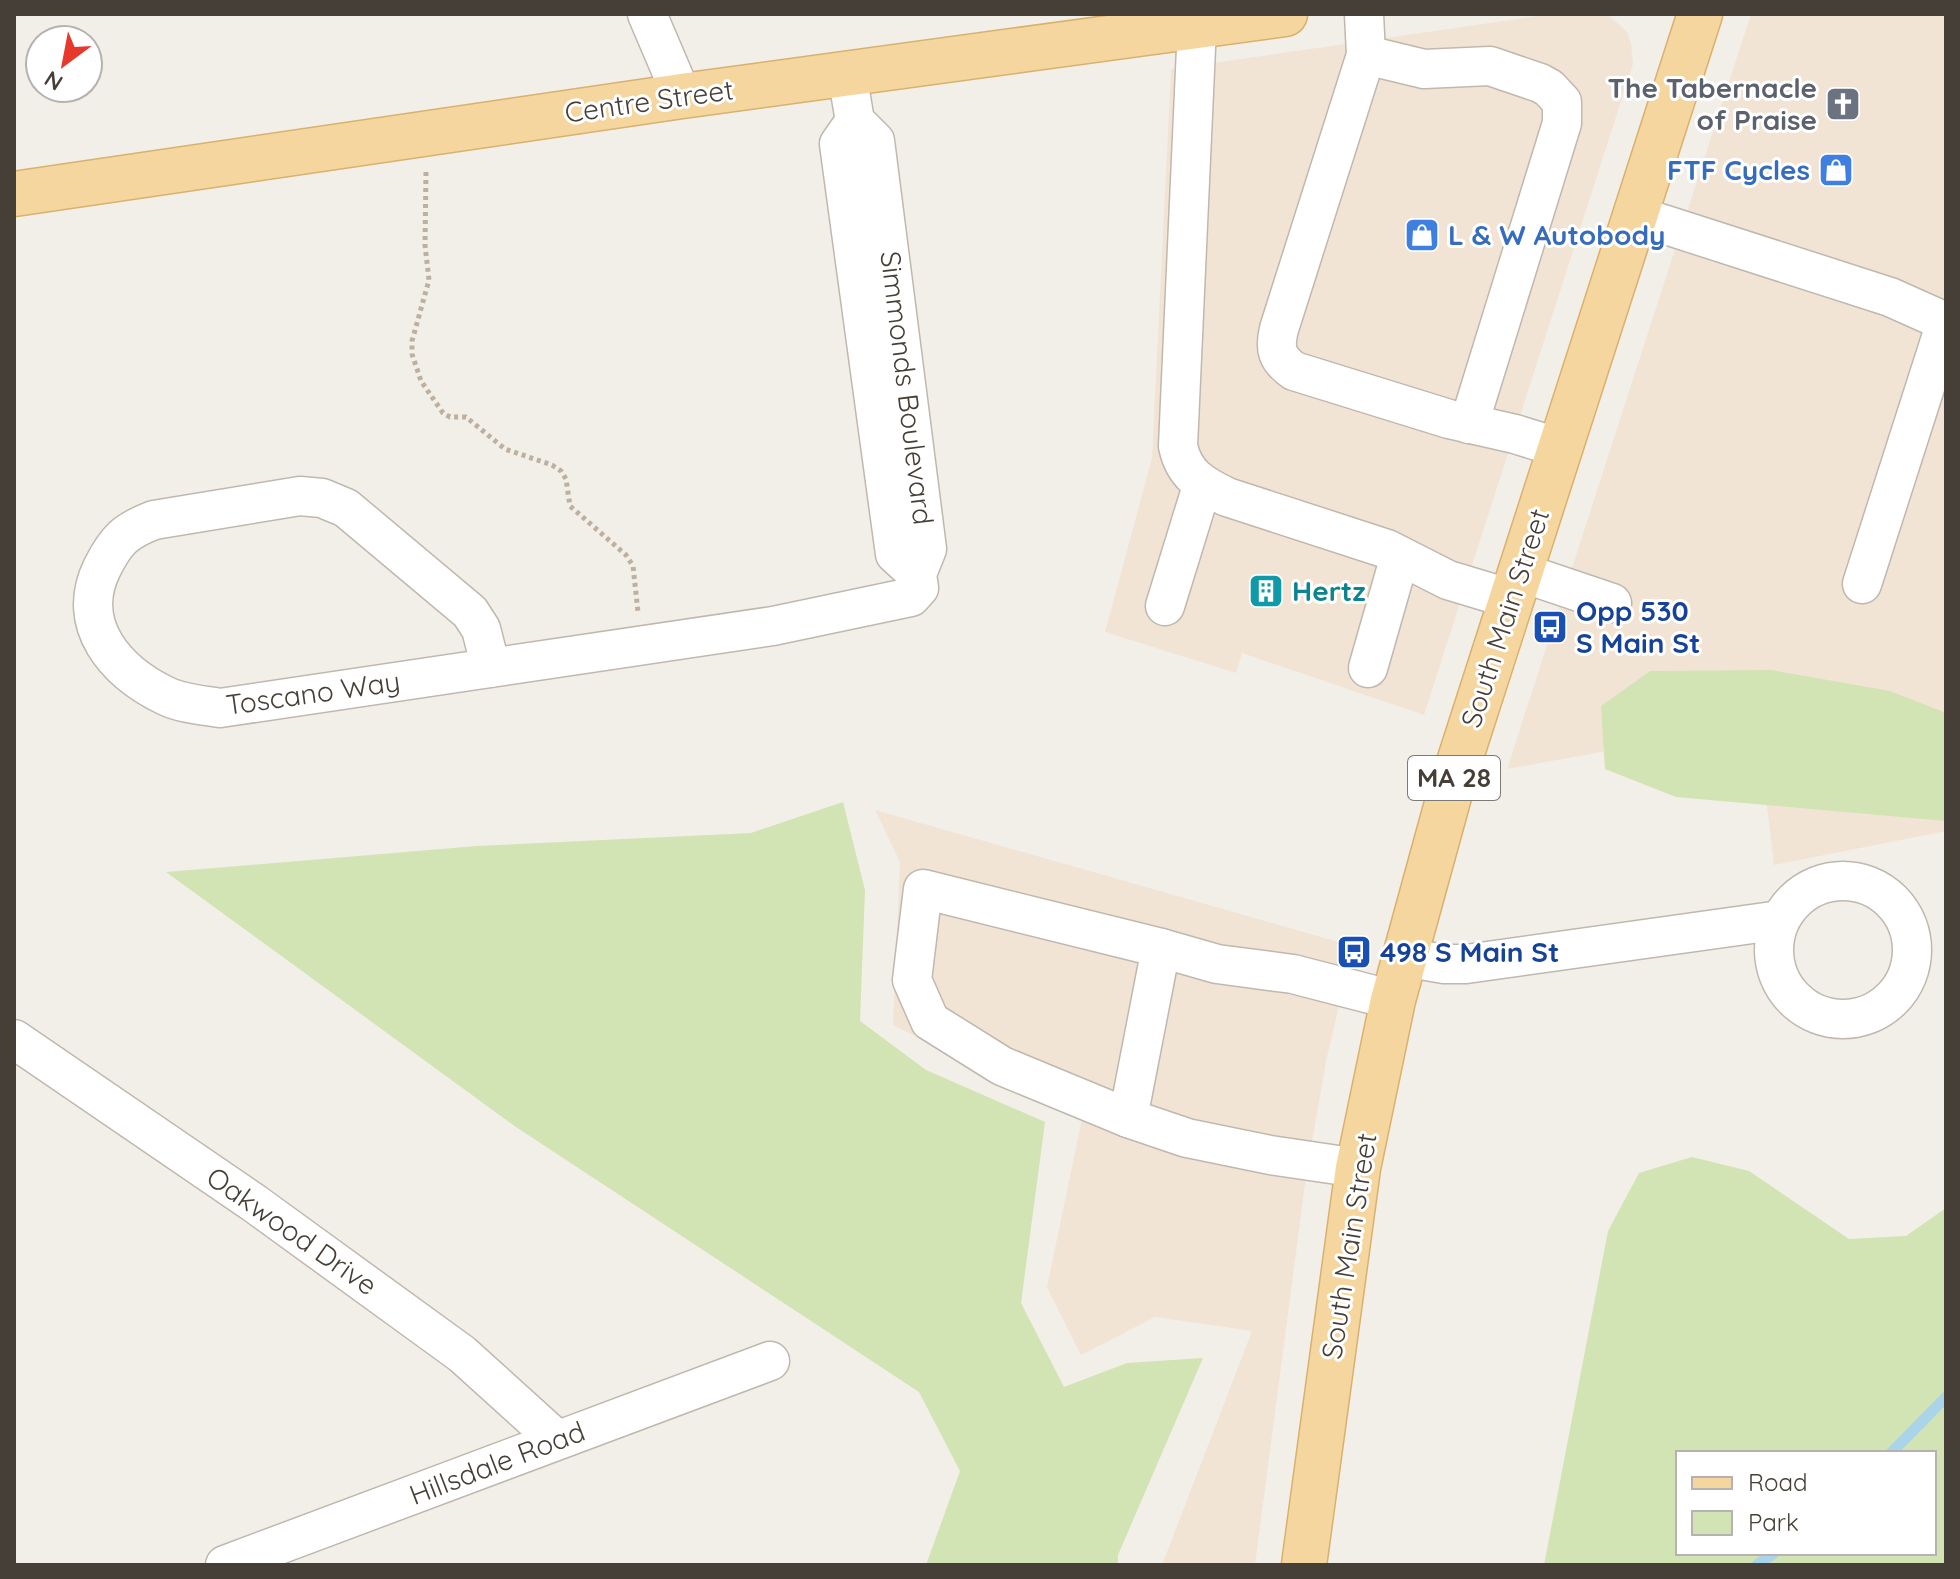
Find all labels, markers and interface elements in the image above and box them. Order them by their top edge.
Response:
north arrow [24,24,104,104]
text: N [39,65,68,97]
place label: The Tabernacle of Praise [1608,70,1817,137]
street label: Centre Street [562,71,736,130]
church icon: The Tabernacle of Praise [1824,85,1862,123]
shop icon: FTF Cycles [1817,151,1855,189]
place label: FTF Cycles [1667,152,1810,187]
shop icon: L & W Autobody [1403,216,1441,254]
place label: L & W Autobody [1448,217,1665,252]
street label: Simmonds Boulevard [873,249,942,527]
street label: South Main Street [1453,504,1556,732]
building icon: Hertz [1247,572,1285,610]
place label: Hertz [1292,573,1366,608]
place label: Opp 530 S Main St [1576,593,1700,660]
bus stop icon: Opp 530 S Main St [1531,608,1569,646]
street label: Toscano Way [224,663,402,722]
road number: MA 28 [1408,756,1500,800]
bus stop icon: 498 S Main St [1335,933,1373,971]
place label: 498 S Main St [1380,934,1559,969]
street label: South Main Street [1313,1131,1384,1361]
street label: Oakwood Drive [200,1159,384,1302]
street label: Hillsdale Road [404,1413,590,1512]
legend [1676,1451,1936,1555]
text: Road [1748,1467,1808,1497]
text: Park [1748,1507,1799,1537]

